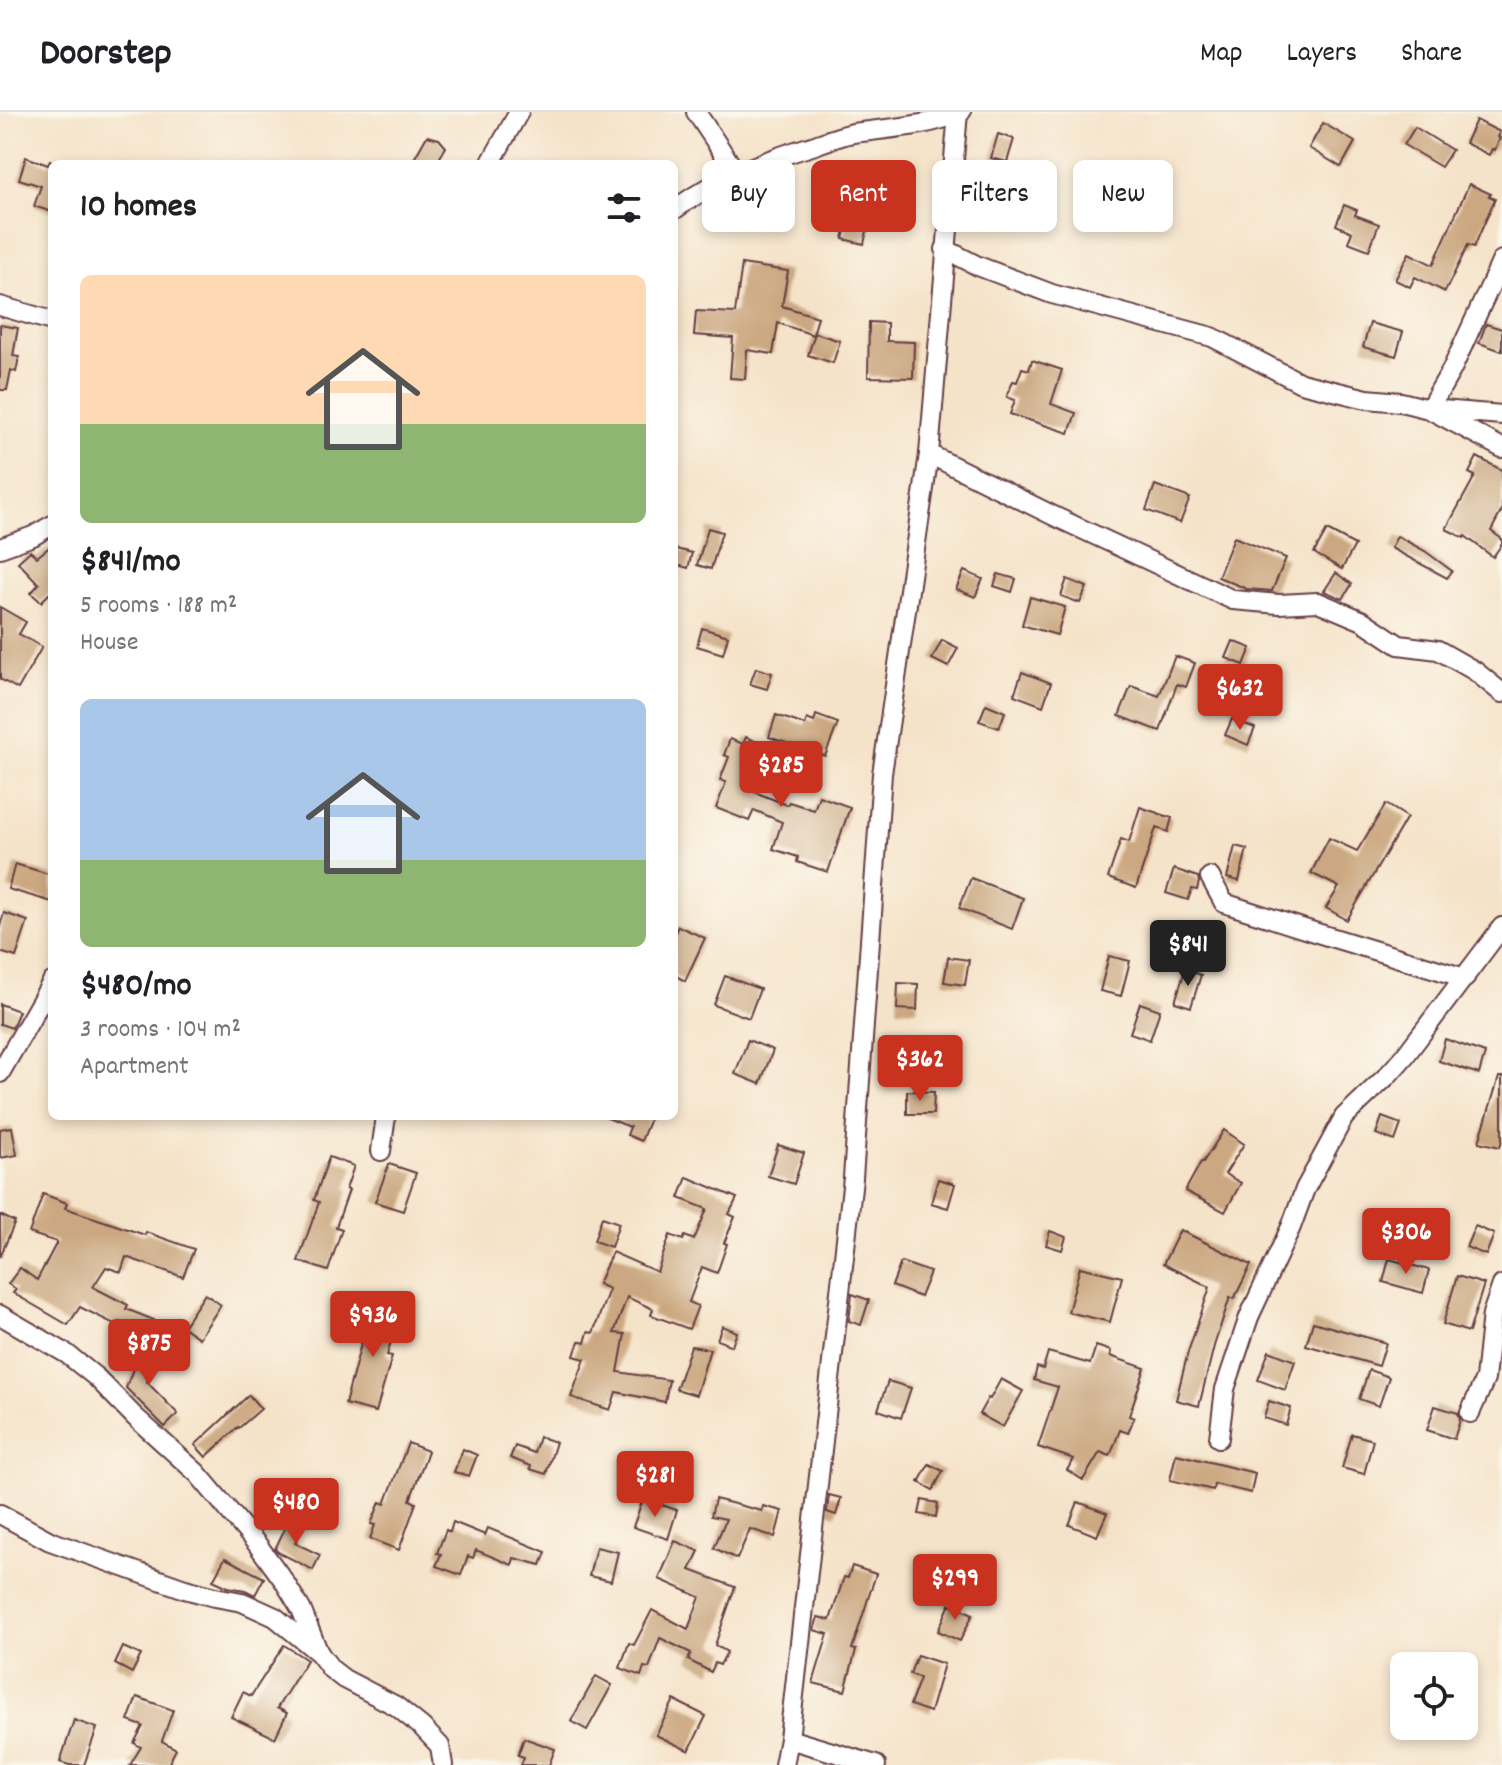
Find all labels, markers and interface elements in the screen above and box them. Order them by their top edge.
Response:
text: Doorstep [40,28,172,83]
text: Map [1200,35,1243,75]
text: Layers [1287,35,1357,75]
text: Share [1401,35,1462,75]
chip: Buy [702,160,795,232]
chip: Rent [811,160,916,232]
chip: Filters [932,160,1057,232]
chip: New [1073,160,1173,232]
text: 10 homes [80,184,197,233]
icon: filters [602,186,646,230]
icon: home [291,327,435,471]
text: $841/mo [80,539,181,588]
text: 5 rooms · 188 m² [80,588,237,625]
text: House [80,625,138,662]
pin: $632 [1193,664,1287,732]
text: $632 [1216,671,1264,708]
pin: $285 [734,741,828,809]
text: $285 [757,748,805,785]
icon: home [291,751,435,895]
pin: $841 [1141,920,1235,988]
text: $841 [1168,927,1208,964]
text: $480/mo [80,963,192,1012]
text: 3 rooms · 104 m² [80,1012,241,1049]
pin: $362 [873,1035,967,1103]
text: $362 [896,1042,944,1079]
text: Apartment [80,1049,189,1086]
pin: $306 [1359,1208,1453,1276]
text: $306 [1380,1215,1432,1252]
pin: $936 [326,1291,420,1359]
text: $936 [348,1298,398,1335]
pin: $875 [102,1319,196,1387]
text: $875 [126,1326,172,1363]
pin: $281 [608,1451,702,1519]
text: $281 [635,1458,675,1495]
pin: $480 [249,1478,343,1546]
text: $480 [272,1485,320,1522]
pin: $299 [908,1554,1002,1622]
text: $299 [931,1561,979,1598]
map controls [1390,1652,1478,1740]
button: locate [1390,1652,1478,1740]

